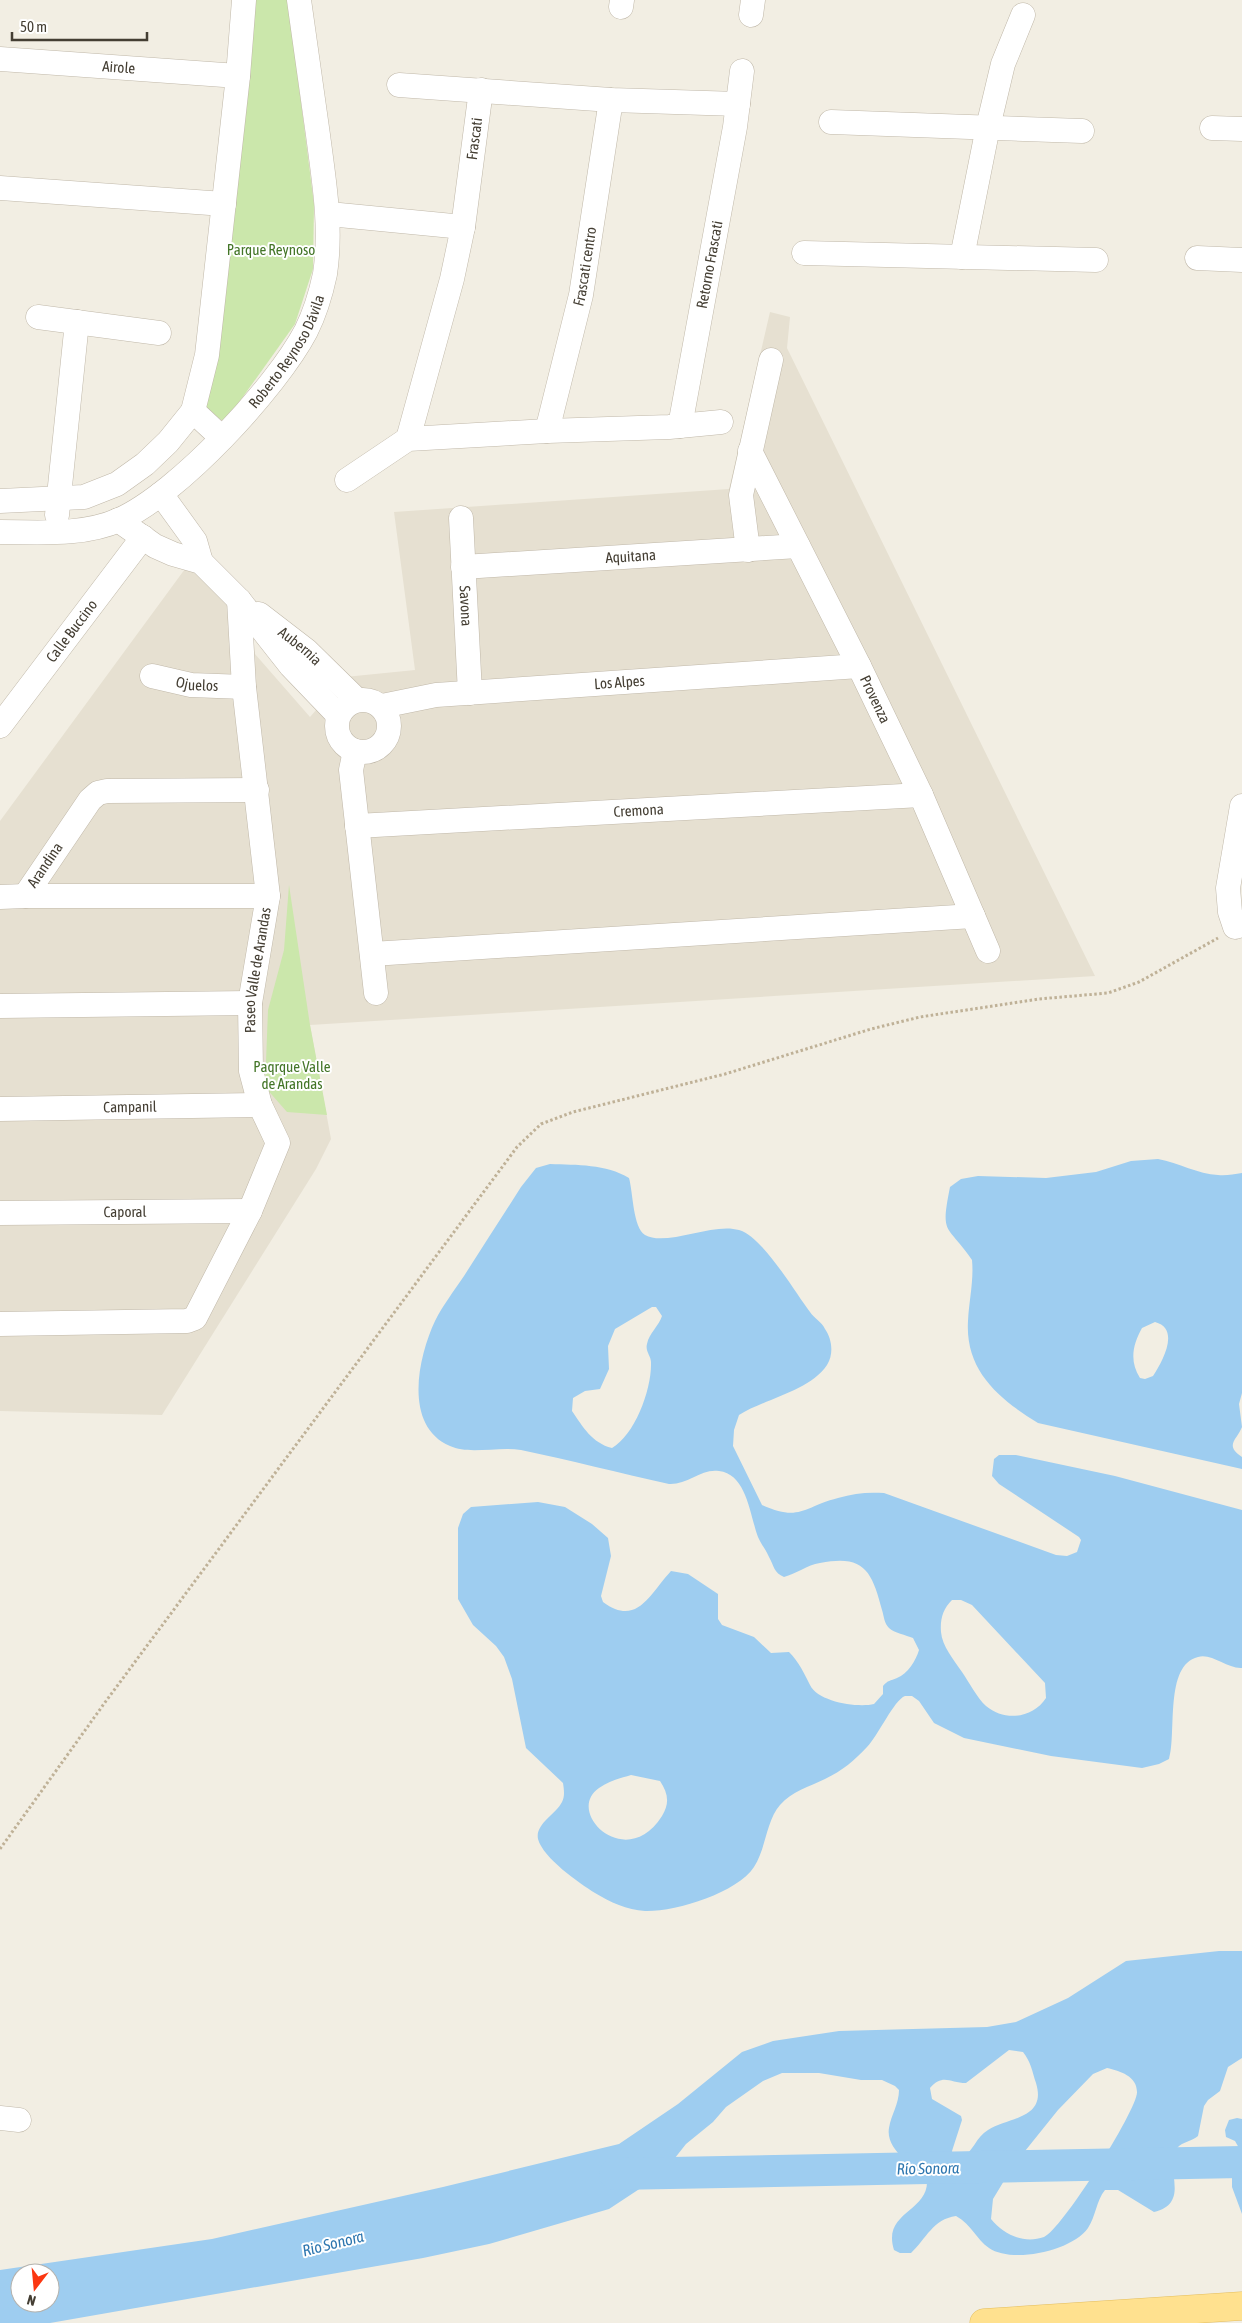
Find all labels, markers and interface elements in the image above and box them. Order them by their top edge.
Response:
scale bar [12,10,148,42]
text: 50 m [20,18,47,35]
street label: Airole [102,57,136,77]
street label: Frascati [463,117,485,161]
street label: Retorno Frascati [693,219,726,310]
street label: Frascati centro [570,226,599,308]
park label: Parque Reynoso [227,241,315,258]
street label: Roberto Reynoso Dávila [245,293,327,411]
street label: Aquitana [605,546,657,566]
street label: Savona [456,585,476,627]
street label: Calle Buccino [42,596,100,665]
street label: Aubernia [275,623,325,668]
street label: Los Alpes [593,672,645,692]
street label: Provenza [857,672,894,726]
street label: Ojuelos [174,673,219,694]
street label: Cremona [613,800,664,820]
street label: Arandina [23,839,66,890]
street label: Paseo Valle de Arandas [241,906,274,1033]
park label: Paqrque Valle de Arandas [253,1058,331,1092]
street label: Campanil [103,1098,157,1115]
street label: Caporal [103,1203,147,1220]
water label: Río Sonora [897,2158,960,2178]
water label: Rio Sonora [300,2227,366,2259]
north arrow [10,2263,60,2313]
text: N [25,2292,38,2309]

